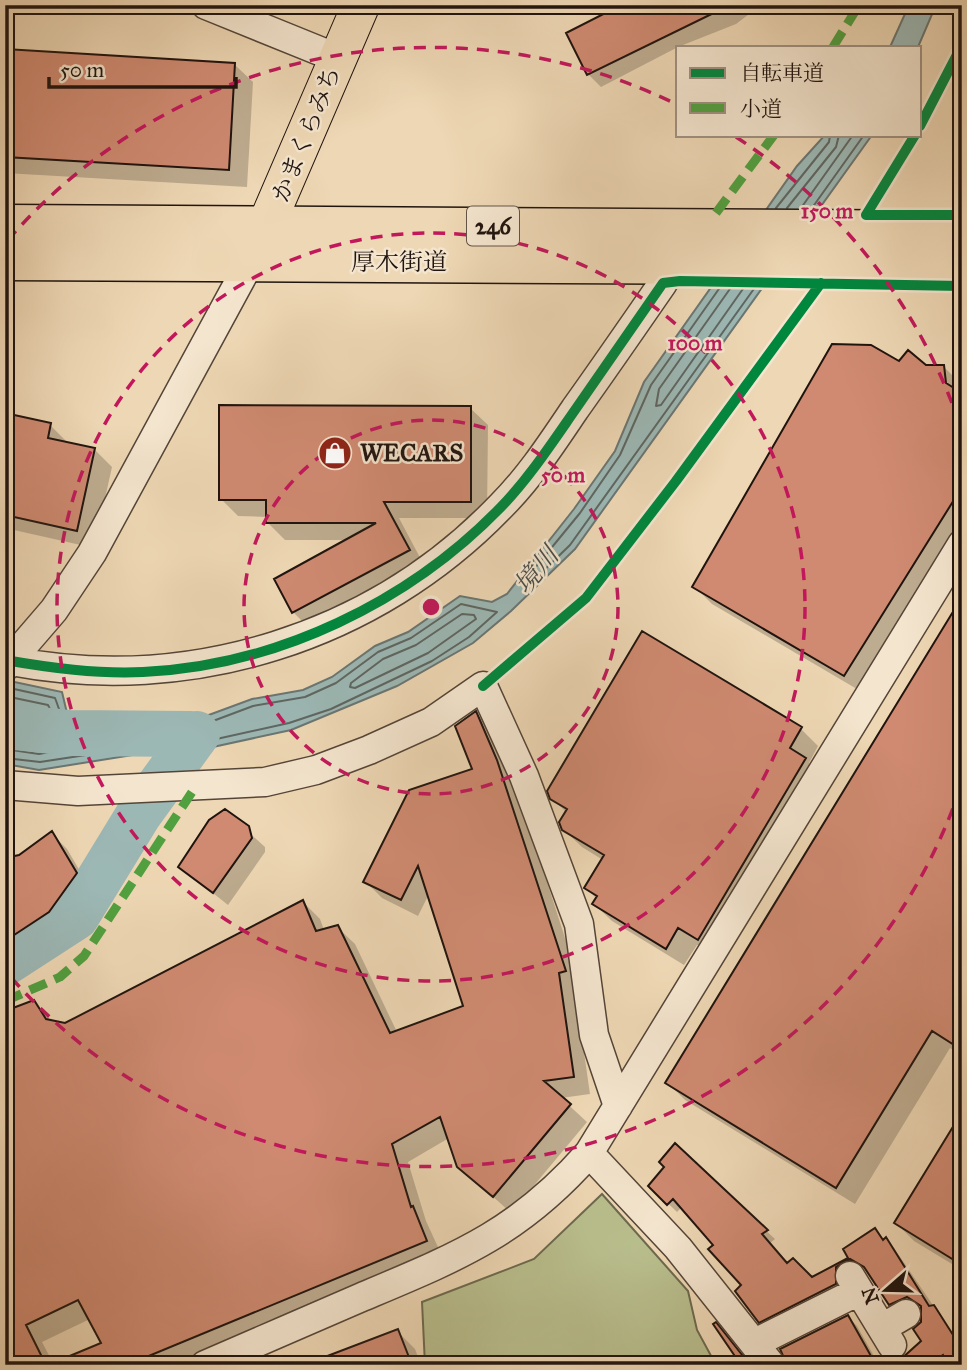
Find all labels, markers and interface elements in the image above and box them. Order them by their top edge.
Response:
scale bar [49,46,236,90]
legend [676,46,922,136]
text: 50 m [60,57,105,83]
text: 自転車道 [740,60,824,86]
street label: かまくらみち [265,62,347,206]
text: 小道 [740,96,782,122]
text: 150 m [801,198,853,224]
road number: 246 [467,206,519,246]
street label: 厚木街道 [351,247,447,277]
text: 100 m [668,330,723,356]
shop icon: WECARS [316,434,354,472]
place label: WECARS [360,438,463,468]
text: 50 m [541,462,585,488]
water label: 境川 [507,538,567,600]
centre of rings [419,595,443,619]
north arrow [852,1254,922,1324]
text: N [857,1284,884,1307]

